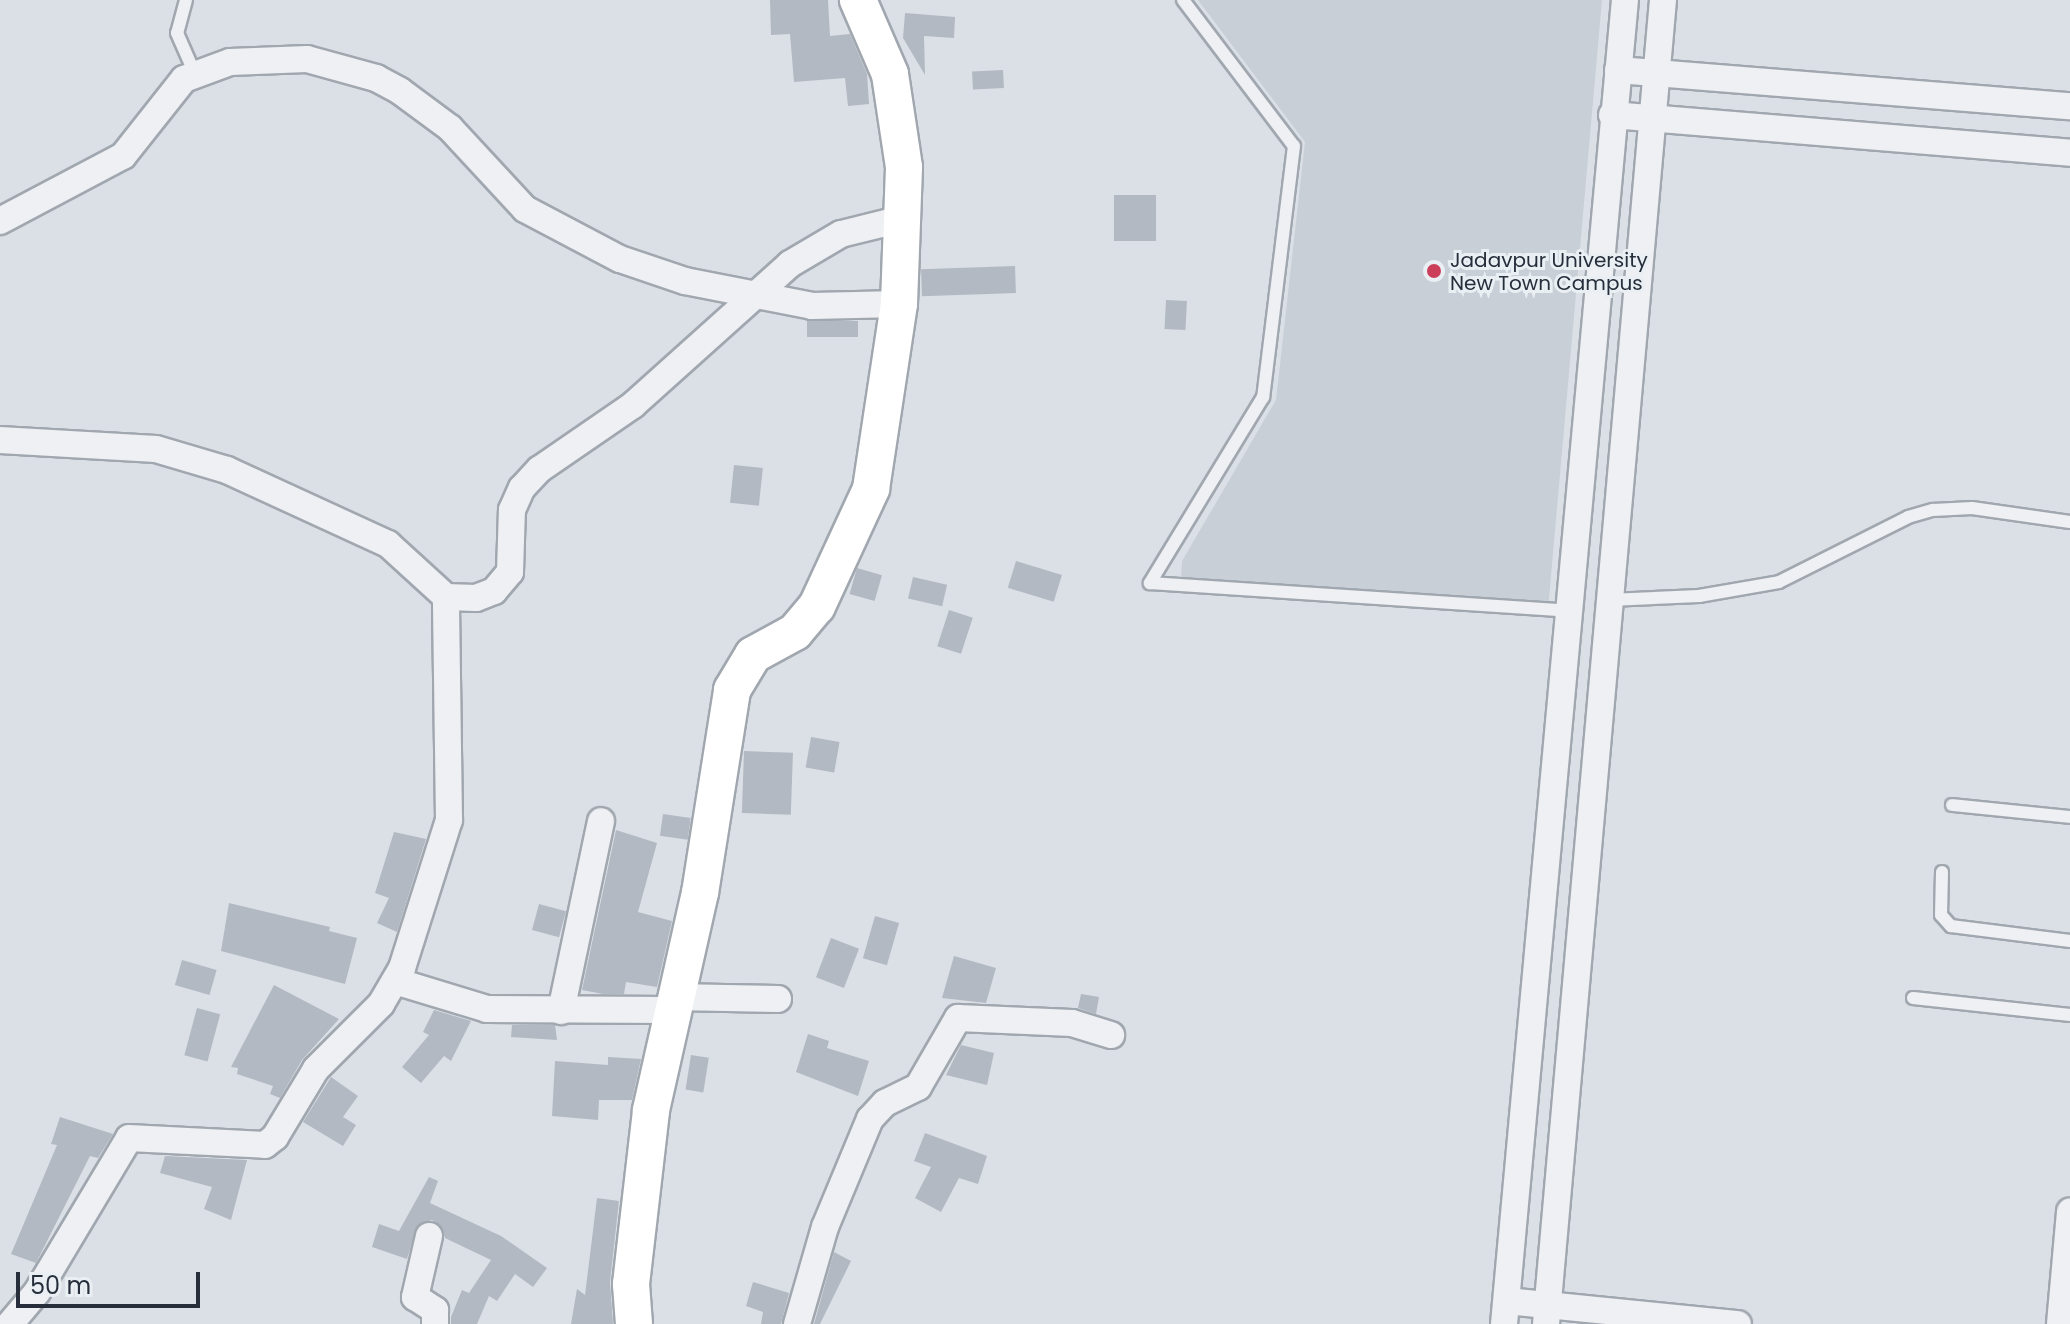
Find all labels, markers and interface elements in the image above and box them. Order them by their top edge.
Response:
place label: Jadavpur University New Town Campus [1450,248,1648,295]
marker: Jadavpur University New Town Campus [1425,262,1443,280]
scale bar [20,1256,204,1306]
text: 50 m [30,1269,91,1302]

